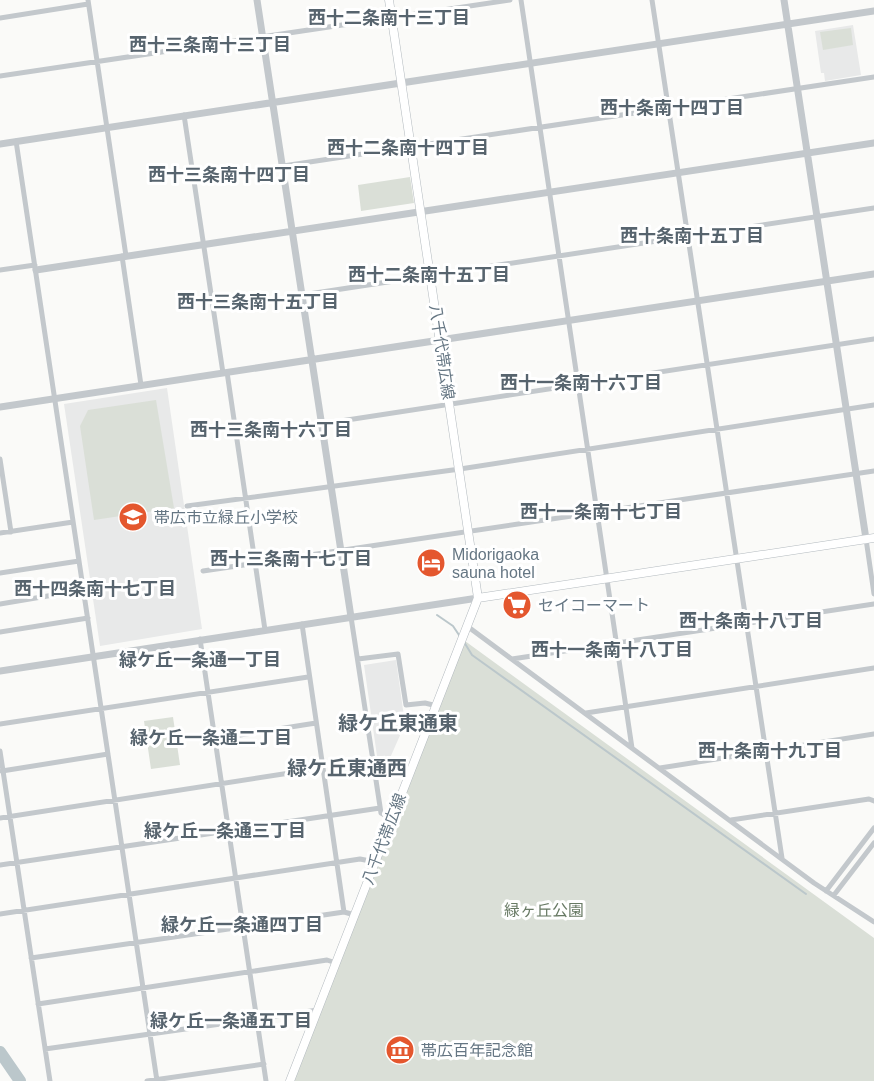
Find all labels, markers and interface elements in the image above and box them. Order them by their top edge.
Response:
district label: 西十二条南十三丁目 [308,8,470,28]
district label: 西十三条南十三丁目 [129,35,291,55]
district label: 西十条南十四丁目 [600,98,744,118]
district label: 西十二条南十四丁目 [327,138,489,158]
district label: 西十三条南十四丁目 [148,165,310,185]
district label: 西十条南十五丁目 [620,226,764,246]
district label: 西十二条南十五丁目 [348,265,510,285]
district label: 西十三条南十五丁目 [177,292,339,312]
street label: 八千代帯広線 [427,303,457,401]
district label: 西十一条南十六丁目 [500,373,662,393]
district label: 西十三条南十六丁目 [190,420,352,440]
school or university icon: 帯広市立緑丘小学校 [117,501,149,533]
district label: 西十一条南十七丁目 [520,502,682,522]
place label: 帯広市立緑丘小学校 [154,509,298,526]
place label: Midorigaoka sauna hotel [452,546,539,581]
hotel icon: Midorigaoka sauna hotel [415,547,447,579]
district label: 西十三条南十七丁目 [210,549,372,569]
district label: 西十四条南十七丁目 [14,579,176,599]
supermarket icon: セイコーマート [501,589,533,621]
place label: セイコーマート [538,597,650,614]
district label: 西十条南十八丁目 [679,611,823,631]
district label: 西十一条南十八丁目 [531,640,693,660]
district label: 緑ケ丘一条通一丁目 [119,650,281,670]
district label: 緑ケ丘東通東 [338,712,458,734]
district label: 緑ケ丘一条通二丁目 [130,728,292,748]
district label: 西十条南十九丁目 [698,741,842,761]
district label: 緑ケ丘東通西 [287,757,407,779]
street label: 八千代帯広線 [359,791,409,887]
district label: 緑ケ丘一条通三丁目 [144,821,306,841]
park label: 緑ヶ丘公園 [504,902,584,919]
district label: 緑ケ丘一条通四丁目 [161,915,323,935]
district label: 緑ケ丘一条通五丁目 [150,1011,312,1031]
museum icon: 帯広百年記念館 [384,1034,416,1066]
place label: 帯広百年記念館 [421,1042,533,1059]

